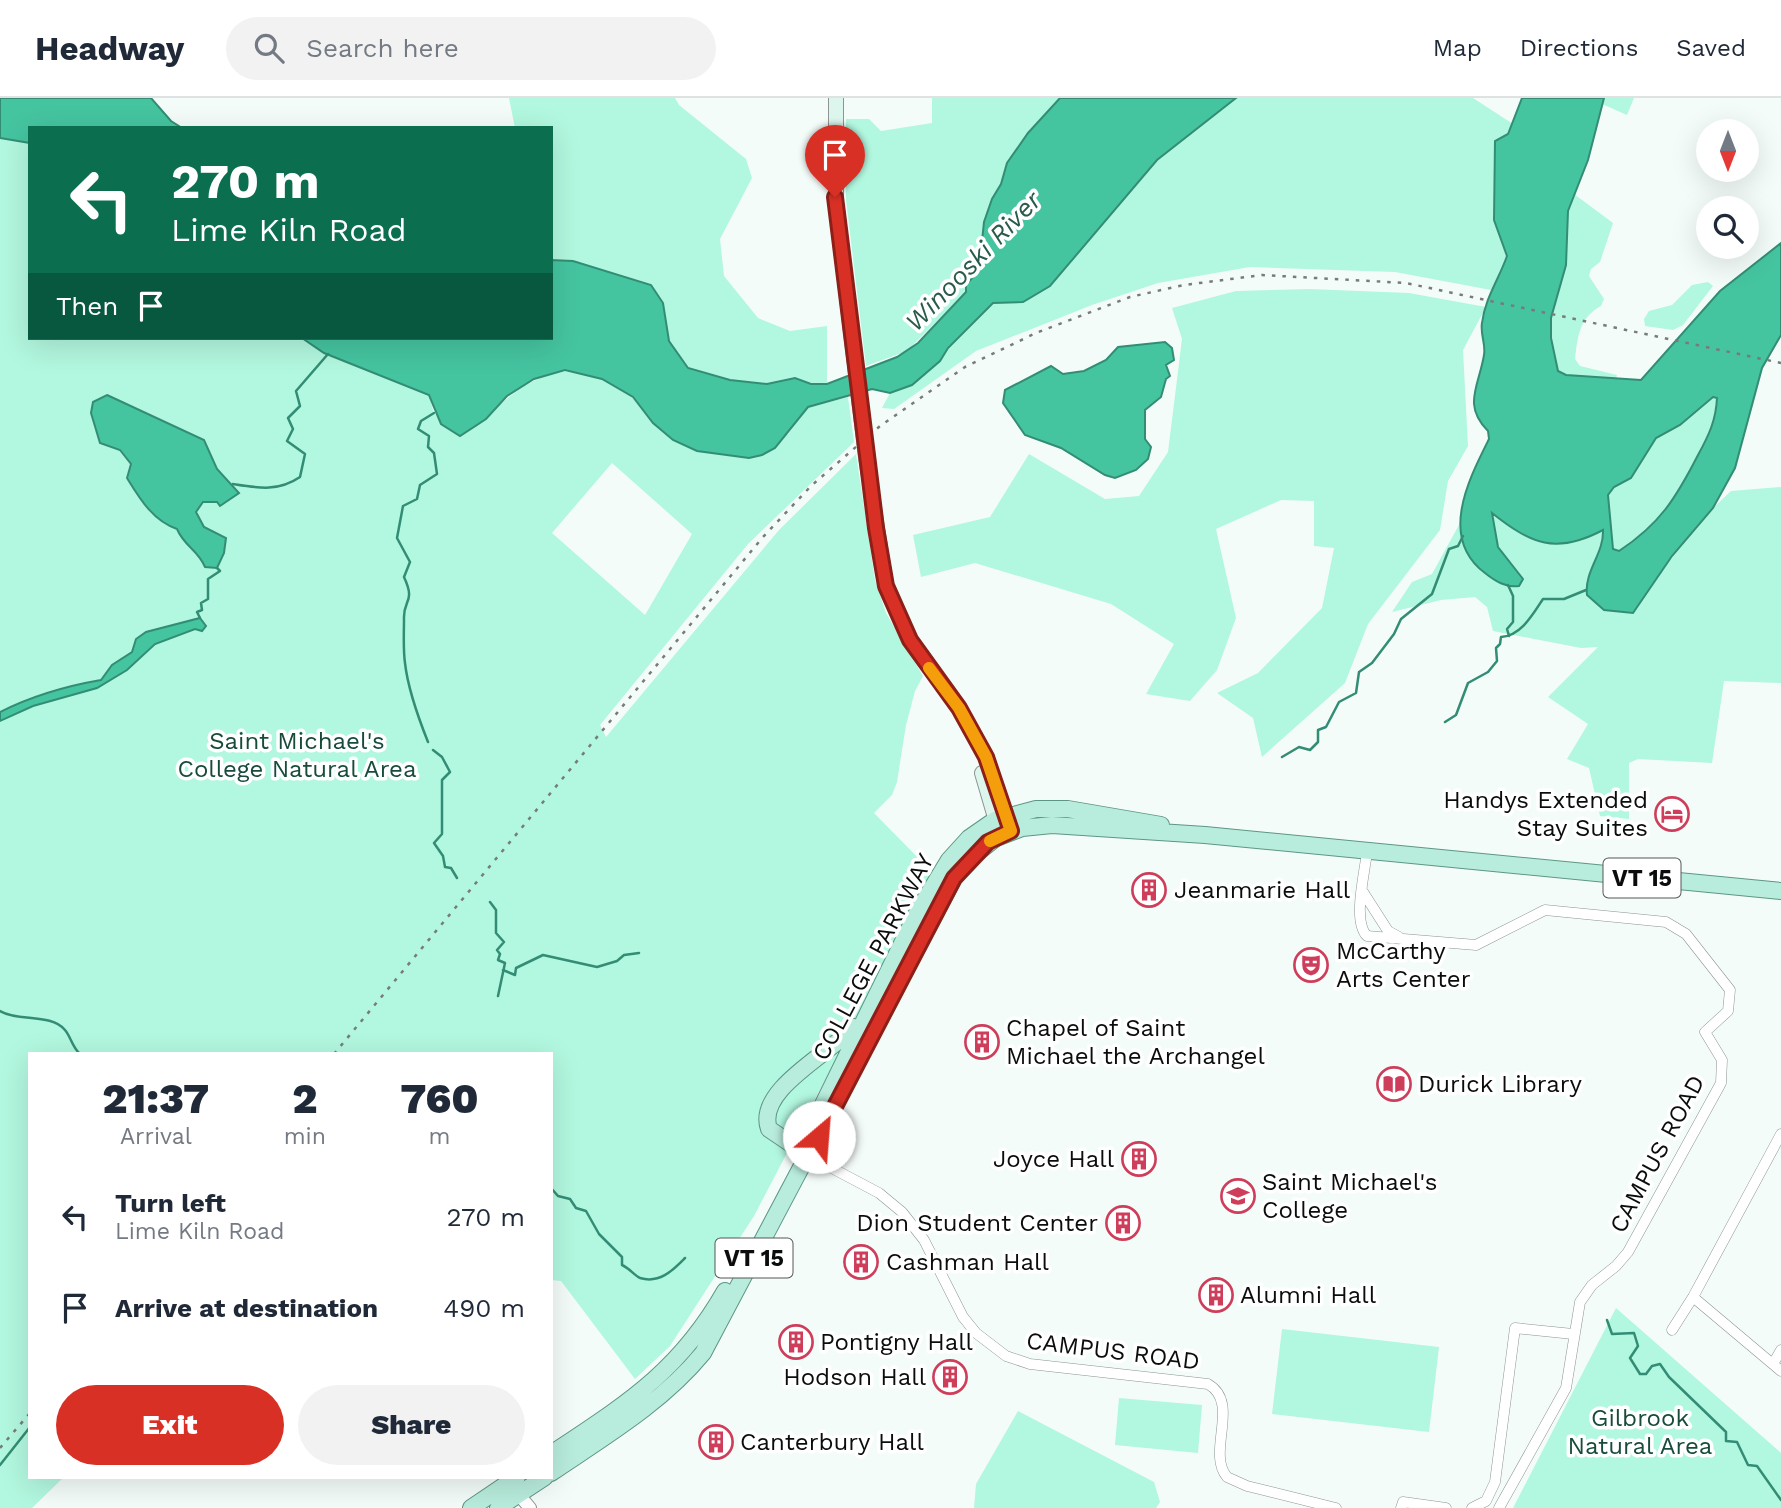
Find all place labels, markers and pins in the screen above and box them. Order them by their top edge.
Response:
pin [805,125,865,197]
place label: Handys Extended Stay Suites [1443,786,1648,842]
hotel icon: Handys Extended Stay Suites [1653,795,1691,833]
building icon: Jeanmarie Hall [1130,871,1168,909]
place label: Jeanmarie Hall [1174,876,1351,904]
place label: McCarthy Arts Center [1336,937,1471,993]
theatre icon: McCarthy Arts Center [1292,946,1330,984]
place label: Chapel of Saint Michael the Archangel [1006,1014,1265,1070]
building icon: Chapel of Saint Michael the Archangel [963,1023,1001,1061]
library icon: Durick Library [1375,1065,1413,1103]
place label: Durick Library [1418,1070,1583,1098]
building icon: Joyce Hall [1120,1140,1158,1178]
place label: Joyce Hall [993,1145,1115,1173]
place label: Saint Michael's College [1262,1168,1437,1224]
school or university icon: Saint Michael's College [1219,1177,1257,1215]
building icon: Dion Student Center [1104,1204,1142,1242]
place label: Dion Student Center [856,1209,1098,1237]
building icon: Cashman Hall [842,1243,880,1281]
place label: Cashman Hall [886,1248,1049,1276]
building icon: Alumni Hall [1197,1276,1235,1314]
place label: Alumni Hall [1240,1281,1377,1309]
building icon: Pontigny Hall [777,1323,815,1361]
place label: Pontigny Hall [820,1328,974,1356]
building icon: Hodson Hall [931,1358,969,1396]
place label: Hodson Hall [783,1363,927,1391]
building icon: Canterbury Hall [697,1423,735,1461]
place label: Canterbury Hall [740,1428,924,1456]

